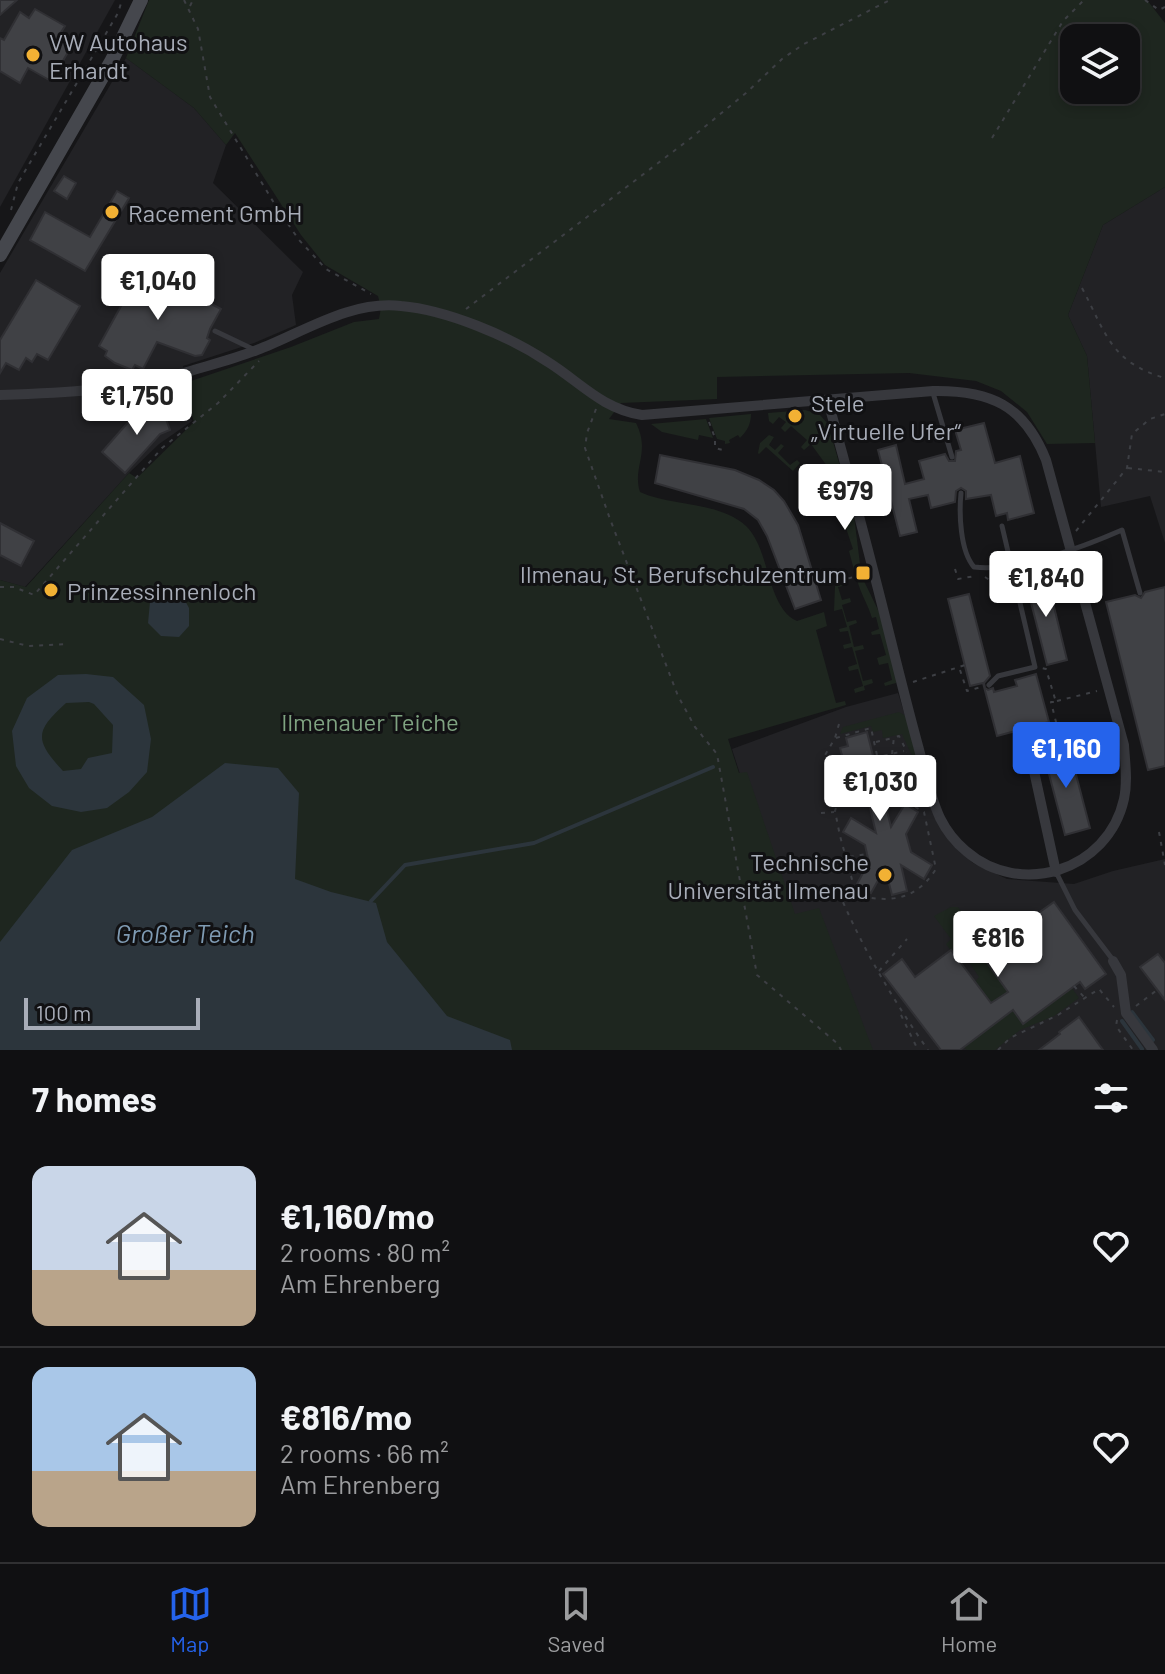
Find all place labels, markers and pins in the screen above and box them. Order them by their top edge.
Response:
place label: VW Autohaus Erhardt [49,27,188,84]
marker: VW Autohaus Erhardt [24,46,42,64]
place label: Racement GmbH [128,198,302,227]
marker: Racement GmbH [103,203,121,221]
pin: €1,040 [93,254,223,322]
pin: €1,750 [72,369,202,437]
place label: Stele „Virtuelle Ufer“ [811,388,961,445]
marker: Stele „Virtuelle Ufer“ [786,407,804,425]
pin: €979 [798,464,892,532]
pin: €1,840 [981,551,1111,619]
place label: Ilmenau, St. Berufschulzentrum [520,559,847,588]
marker: Ilmenau, St. Berufschulzentrum [854,564,872,582]
place label: Prinzessinnenloch [67,576,257,605]
marker: Prinzessinnenloch [42,581,60,599]
pin: €1,160 [1001,722,1131,790]
pin: €1,030 [815,755,945,823]
place label: Technische Universität Ilmenau [667,847,869,904]
marker: Technische Universität Ilmenau [876,866,894,884]
pin: €816 [951,911,1045,979]

